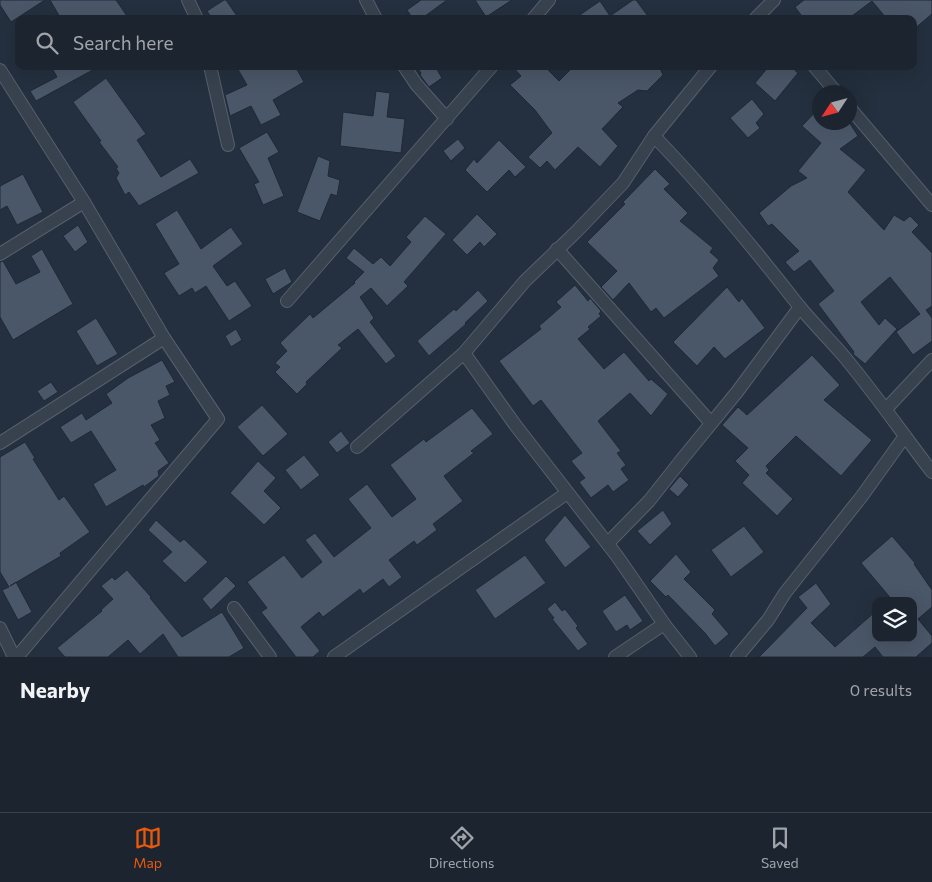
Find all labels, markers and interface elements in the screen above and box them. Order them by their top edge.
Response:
search box [15,15,917,70]
icon: search [33,29,61,57]
text: Search here [73,31,173,54]
north arrow [812,85,857,130]
map controls [872,597,917,642]
button: layers [872,597,917,642]
text: Nearby [20,677,90,702]
text: 0 results [850,680,912,699]
tab: Map [133,824,162,871]
tab: Directions [429,824,494,871]
tab: Saved [761,824,799,871]

